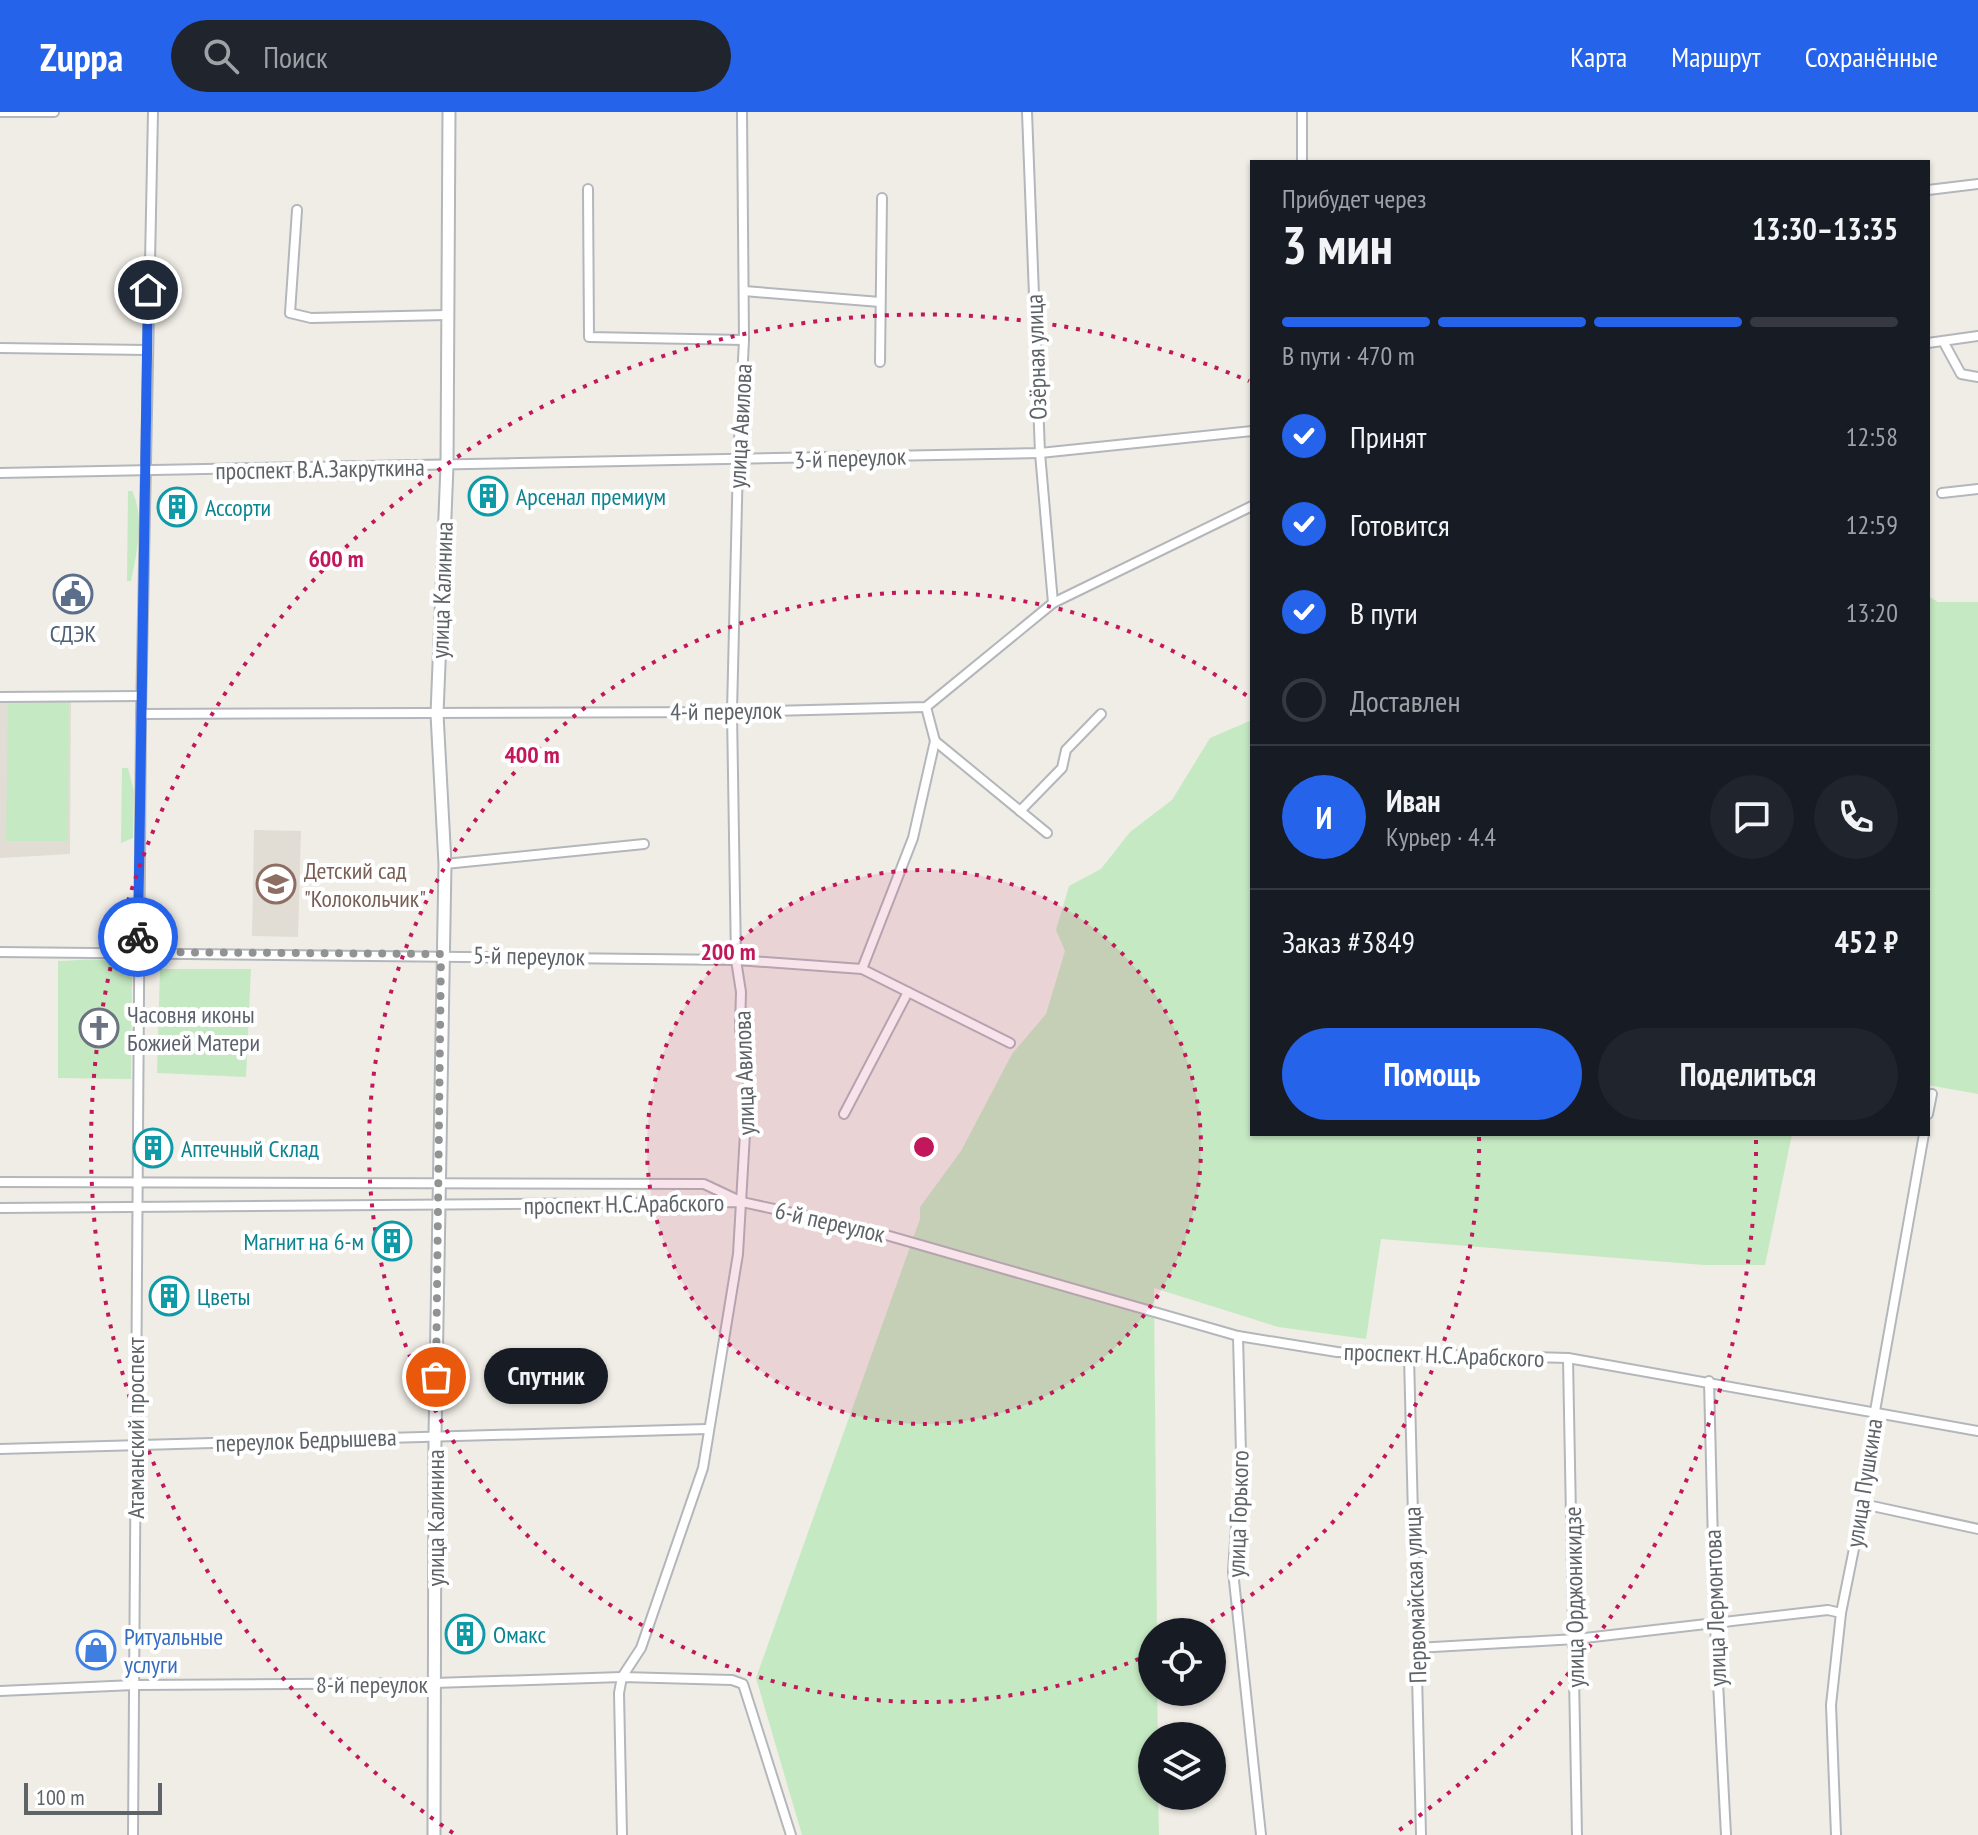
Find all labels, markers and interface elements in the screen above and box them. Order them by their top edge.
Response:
search box [171,20,731,92]
text: Zuppa [40,32,123,81]
icon: search [199,34,243,78]
text: Поиск [263,37,328,76]
text: Карта [1570,38,1627,75]
text: Маршрут [1671,38,1761,75]
text: Сохранённые [1805,38,1938,75]
text: Прибудет через [1282,182,1426,215]
text: 13:30–13:35 [1752,209,1898,248]
text: 3 мин [1282,211,1393,278]
pin [114,256,182,324]
icon: home [126,268,170,312]
street label: Озёрная улица [1018,294,1054,420]
text: В пути · 470 m [1282,339,1415,372]
street label: улица Авилова [721,363,759,489]
icon: check [1282,414,1326,458]
text: Принят [1350,417,1426,456]
text: 12:58 [1846,420,1898,453]
street label: 3-й переулок [794,441,907,475]
street label: проспект В.А.Закруткина [215,452,425,486]
building icon: Арсенал премиум [467,475,509,517]
place label: Арсенал премиум [516,481,666,512]
building icon: Ассорти [156,486,198,528]
place label: Ассорти [205,492,271,523]
icon: check [1282,502,1326,546]
text: Готовится [1350,505,1450,544]
text: 12:59 [1846,508,1898,541]
street label: улица Калинина [424,521,460,659]
text: 600 m [308,543,364,574]
public building icon: СДЭК [52,573,94,615]
icon: check [1282,590,1326,634]
text: В пути [1350,593,1418,632]
text: 13:20 [1846,596,1898,629]
place label: СДЭК [50,618,96,649]
text: Доставлен [1350,681,1460,720]
street label: 4-й переулок [670,695,783,727]
text: 400 m [504,739,560,770]
button: chat [1710,775,1794,859]
button: phone [1814,775,1898,859]
text: Иван [1386,781,1441,820]
text: И [1316,798,1332,837]
text: Курьер · 4.4 [1386,820,1496,853]
place label: Детский сад "Колокольчик" [304,855,426,914]
school or university icon: Детский сад "Колокольчик" [255,863,297,905]
courier [98,897,178,977]
icon: bike [116,915,160,959]
text: Заказ #3849 [1282,922,1415,961]
text: 452 ₽ [1834,922,1898,961]
text: 200 m [700,936,756,967]
street label: 5-й переулок [473,940,586,972]
place label: Часовня иконы Божией Матери [127,999,260,1058]
church icon: Часовня иконы Божией Матери [78,1007,120,1049]
street label: улица Авилова [726,1010,762,1136]
button: Помощь [1282,1028,1582,1120]
button: Поделиться [1598,1028,1898,1120]
building icon: Аптечный Склад [132,1127,174,1169]
place label: Аптечный Склад [181,1133,320,1164]
centre of rings [910,1133,938,1161]
street label: проспект Н.С.Арабского [523,1187,725,1221]
street label: 6-й переулок [772,1194,889,1250]
building icon: Магнит на 6-м [371,1220,413,1262]
place label: Магнит на 6-м [243,1226,364,1257]
building icon: Цветы [148,1275,190,1317]
place label: Цветы [197,1281,250,1312]
street label: проспект Н.С.Арабского [1343,1336,1545,1374]
street label: Атаманский проспект [120,1337,151,1519]
pin [402,1343,470,1411]
callout: Спутник [484,1349,608,1405]
icon: bag [414,1355,458,1399]
text: Спутник [507,1359,585,1392]
street label: улица Пушкина [1839,1416,1889,1550]
street label: переулок Бедрышева [215,1421,397,1459]
street label: улица Калинина [420,1449,451,1587]
street label: улица Горького [1220,1450,1256,1578]
street label: Первомайская улица [1396,1506,1434,1684]
street label: улица Орджоникидзе [1557,1506,1591,1688]
street label: улица Лермонтова [1697,1529,1733,1687]
building icon: Омакс [444,1613,486,1655]
map controls [1138,1618,1226,1810]
button: locate [1138,1618,1226,1706]
place label: Омакс [493,1619,546,1650]
place label: Ритуальные услуги [124,1621,223,1680]
shop icon: Ритуальные услуги [75,1629,117,1671]
street label: 8-й переулок [316,1669,429,1700]
button: layers [1138,1722,1226,1810]
scale bar [24,1779,162,1815]
text: 100 m [36,1783,85,1811]

